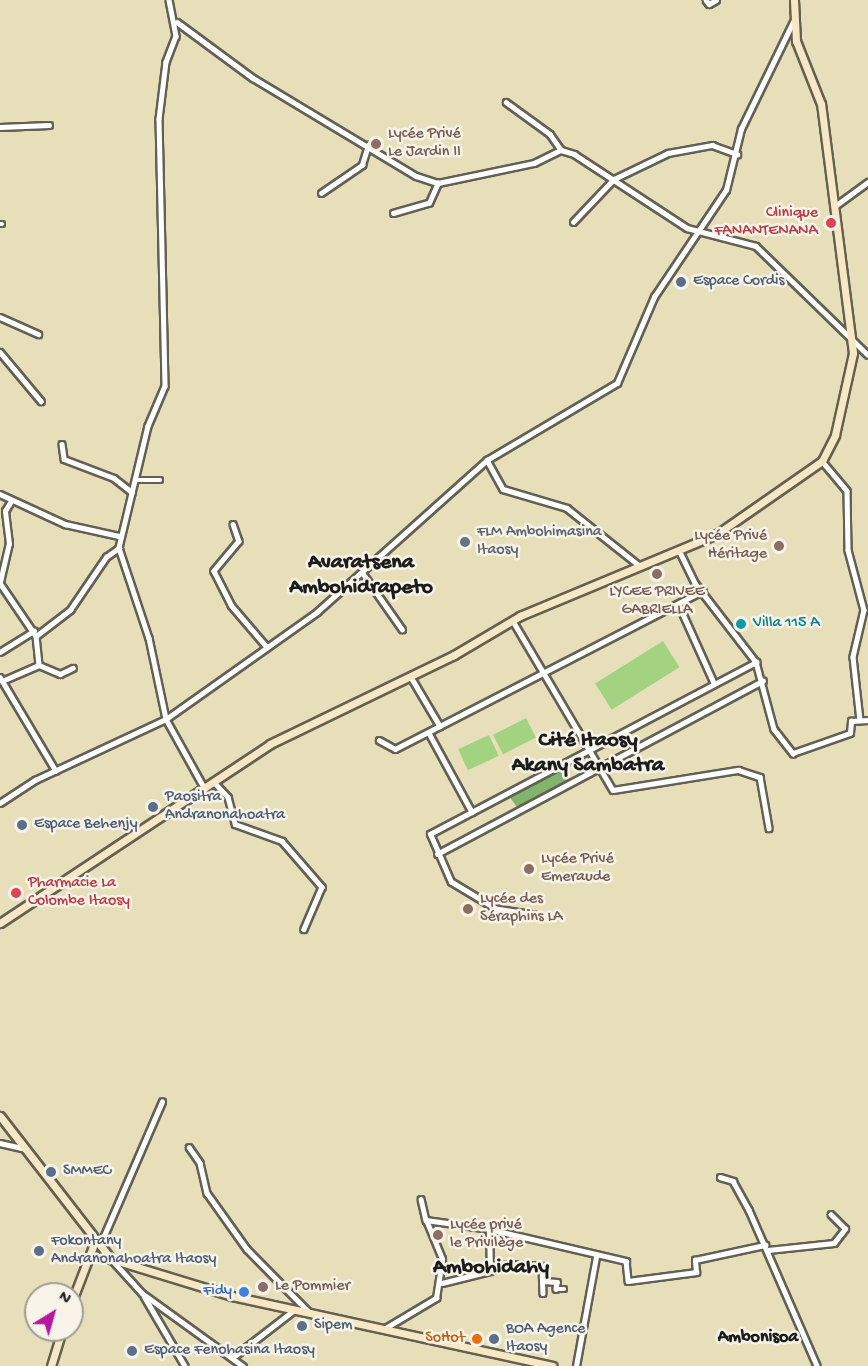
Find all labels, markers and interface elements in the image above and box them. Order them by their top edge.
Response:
place label: Lycée Privé Le Jardin II [388,125,461,163]
marker: Lycée Privé Le Jardin II [369,137,383,151]
place label: Clinique FANANTENANA [714,204,818,242]
marker: Clinique FANANTENANA [822,214,840,232]
place label: Espace Cordis [693,272,784,292]
marker: Espace Cordis [674,275,688,289]
place label: FLM Ambohimasina Itaosy [477,523,602,561]
place label: Lycée Privé Héritage [694,527,767,565]
marker: FLM Ambohimasina Itaosy [458,535,472,549]
marker: Lycée Privé Héritage [772,539,786,553]
district label: Avaratsena Ambohidrapeto [289,550,433,602]
marker: LYCEE PRIVEE GABRIELLA [650,567,664,581]
place label: LYCEE PRIVEE GABRIELLA [609,583,705,621]
place label: Villa 115 A [753,614,820,634]
marker: Villa 115 A [734,617,748,631]
district label: Cité Itaosy Akany Sambatra [512,728,664,780]
place label: Paositra Andranonahoatra [165,788,285,826]
marker: Paositra Andranonahoatra [146,800,160,814]
place label: Espace Behenjy [34,815,138,835]
marker: Espace Behenjy [15,818,29,832]
place label: Lycée Privé Emeraude [541,850,614,888]
marker: Lycée Privé Emeraude [522,862,536,876]
place label: Pharmacie La Colombe Itaosy [28,874,130,912]
marker: Pharmacie La Colombe Itaosy [9,886,23,900]
place label: Lycée des Séraphins LA [480,890,563,928]
marker: Lycée des Séraphins LA [461,902,475,916]
place label: SMMEC [63,1162,111,1182]
marker: SMMEC [44,1165,58,1179]
place label: Lycée privé le Privilège [450,1216,523,1254]
marker: Lycée privé le Privilège [431,1228,445,1242]
place label: Fokontany Andranonahoatra Itaosy [51,1232,216,1270]
marker: Fokontany Andranonahoatra Itaosy [32,1244,46,1258]
district label: Ambohidahy [433,1256,549,1282]
place label: Le Pommier [275,1277,350,1297]
marker: Le Pommier [256,1280,270,1294]
north arrow [24,1282,84,1342]
place label: Fidy [203,1282,232,1302]
marker: Fidy [237,1285,251,1299]
text: N [54,1288,74,1310]
place label: Sipem [314,1316,352,1336]
marker: Sipem [295,1319,309,1333]
place label: BOA Agence Itaosy [506,1320,585,1358]
district label: Ambonisoa [718,1327,798,1349]
place label: SoHot [425,1329,465,1349]
marker: SoHot [470,1332,484,1346]
marker: BOA Agence Itaosy [487,1332,501,1346]
place label: Espace Fenohasina Itaosy [144,1341,315,1361]
marker: Espace Fenohasina Itaosy [125,1344,139,1358]

